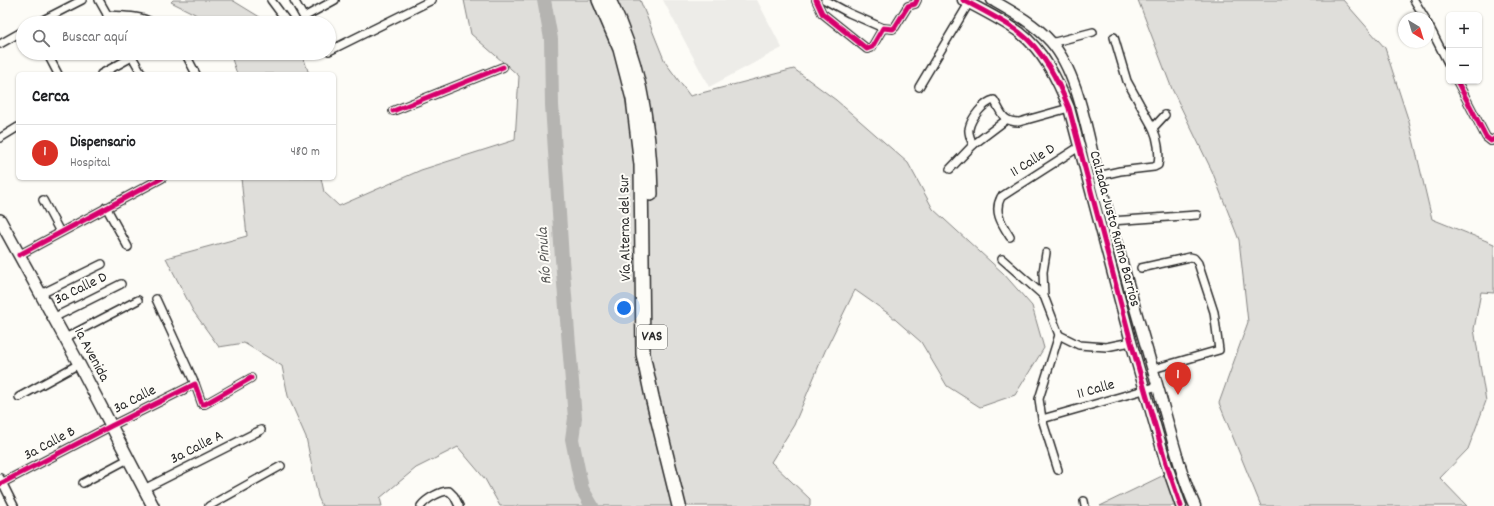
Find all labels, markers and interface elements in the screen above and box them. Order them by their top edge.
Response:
north arrow [1398,12,1434,48]
map controls [1446,12,1482,84]
button: + [1446,12,1482,48]
search box [16,16,336,60]
icon: search [30,27,52,49]
text: Buscar aquí [62,27,127,49]
button: − [1446,48,1482,84]
text: Cerca [32,86,69,110]
text: Dispensario [70,132,136,154]
street label: 11 Calle D [1006,138,1060,183]
text: 1 [44,143,46,162]
text: 480 m [290,143,320,162]
street label: Calzada Justo Rufino Barrios [1083,148,1145,310]
text: Hospital [70,154,110,173]
street label: Vía Alterna del Sur [614,174,638,281]
water label: Río Pinula [531,225,558,285]
street label: 3a Calle D [51,267,111,311]
your location [614,298,634,318]
street label: 1a Avenida [68,324,115,387]
road number: VAS [637,325,667,349]
pin: 1 [1165,362,1191,395]
street label: 11 Calle [1075,374,1118,406]
street label: 3a Calle [110,380,161,420]
street label: 3a Calle B [20,421,80,467]
street label: 3a Calle A [167,425,227,471]

